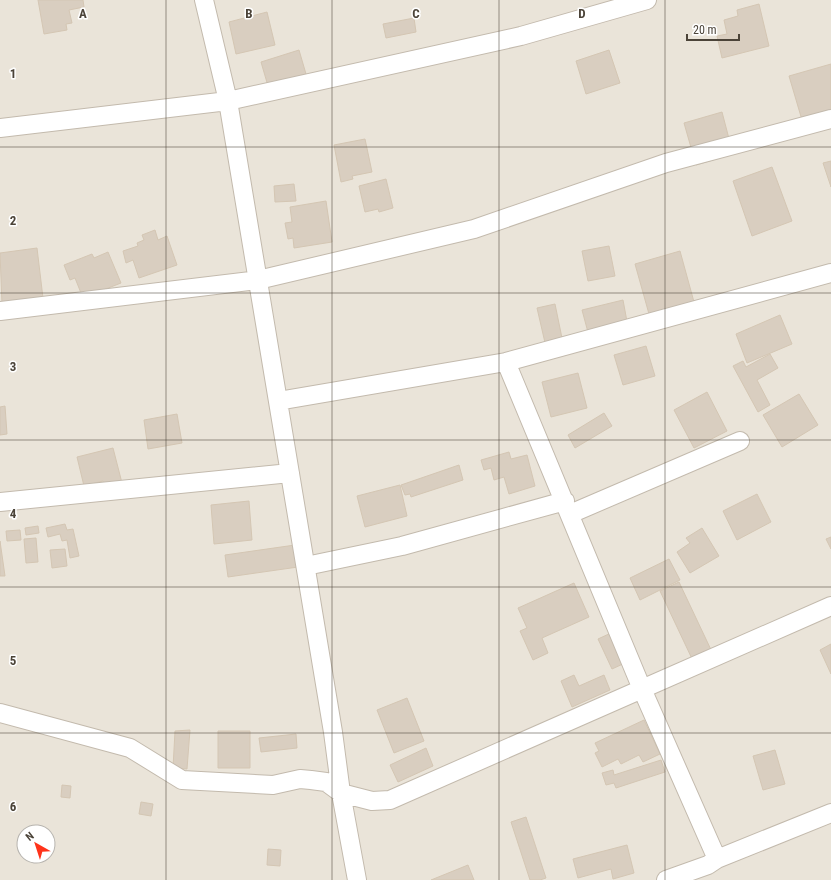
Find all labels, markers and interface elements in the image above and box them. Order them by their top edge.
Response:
text: A [79,6,87,21]
text: B [245,6,253,21]
text: C [412,6,420,21]
text: D [578,6,586,21]
scale bar [687,16,739,42]
text: 20 m [693,23,717,37]
text: 1 [10,66,16,81]
text: 2 [10,213,17,228]
text: 3 [10,359,16,374]
text: 4 [10,506,17,521]
text: 5 [10,653,17,668]
text: 6 [10,799,17,814]
north arrow [16,824,56,864]
text: N [23,829,37,844]

